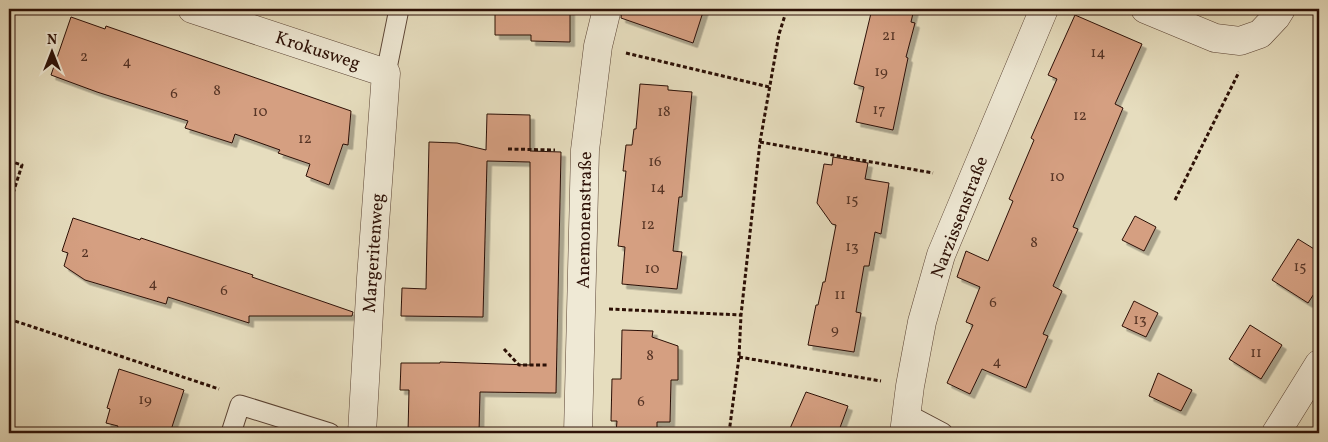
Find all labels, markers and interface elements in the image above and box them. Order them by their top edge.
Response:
street label: Krokusweg [272,26,363,77]
house number: 21 [882,26,896,47]
north arrow [28,28,78,78]
text: N [47,31,57,50]
house number: 14 [1091,43,1105,64]
house number: 2 [80,47,88,68]
house number: 4 [123,52,132,73]
house number: 19 [874,62,888,83]
house number: 8 [213,81,221,102]
house number: 6 [170,84,178,105]
house number: 17 [872,100,886,121]
house number: 10 [253,102,267,123]
house number: 18 [657,102,671,123]
house number: 12 [1073,106,1087,127]
house number: 12 [298,129,312,150]
street label: Anemonenstraße [572,151,599,289]
house number: 16 [648,152,662,173]
street label: Narzissenstraße [926,153,995,282]
house number: 10 [1050,167,1064,188]
house number: 14 [651,178,665,199]
house number: 15 [845,190,859,211]
street label: Margeritenweg [358,192,391,314]
house number: 12 [641,215,655,236]
house number: 8 [1030,233,1038,254]
house number: 13 [845,237,859,258]
house number: 2 [81,243,89,264]
house number: 15 [1293,257,1307,278]
house number: 10 [645,259,659,280]
house number: 4 [149,274,158,295]
house number: 6 [220,281,228,302]
house number: 11 [834,285,846,306]
house number: 6 [989,293,997,314]
house number: 13 [1133,310,1147,331]
house number: 9 [831,320,839,341]
house number: 11 [1250,343,1262,364]
house number: 8 [646,346,654,367]
house number: 4 [993,352,1002,373]
house number: 19 [138,390,152,411]
house number: 6 [637,392,645,413]

